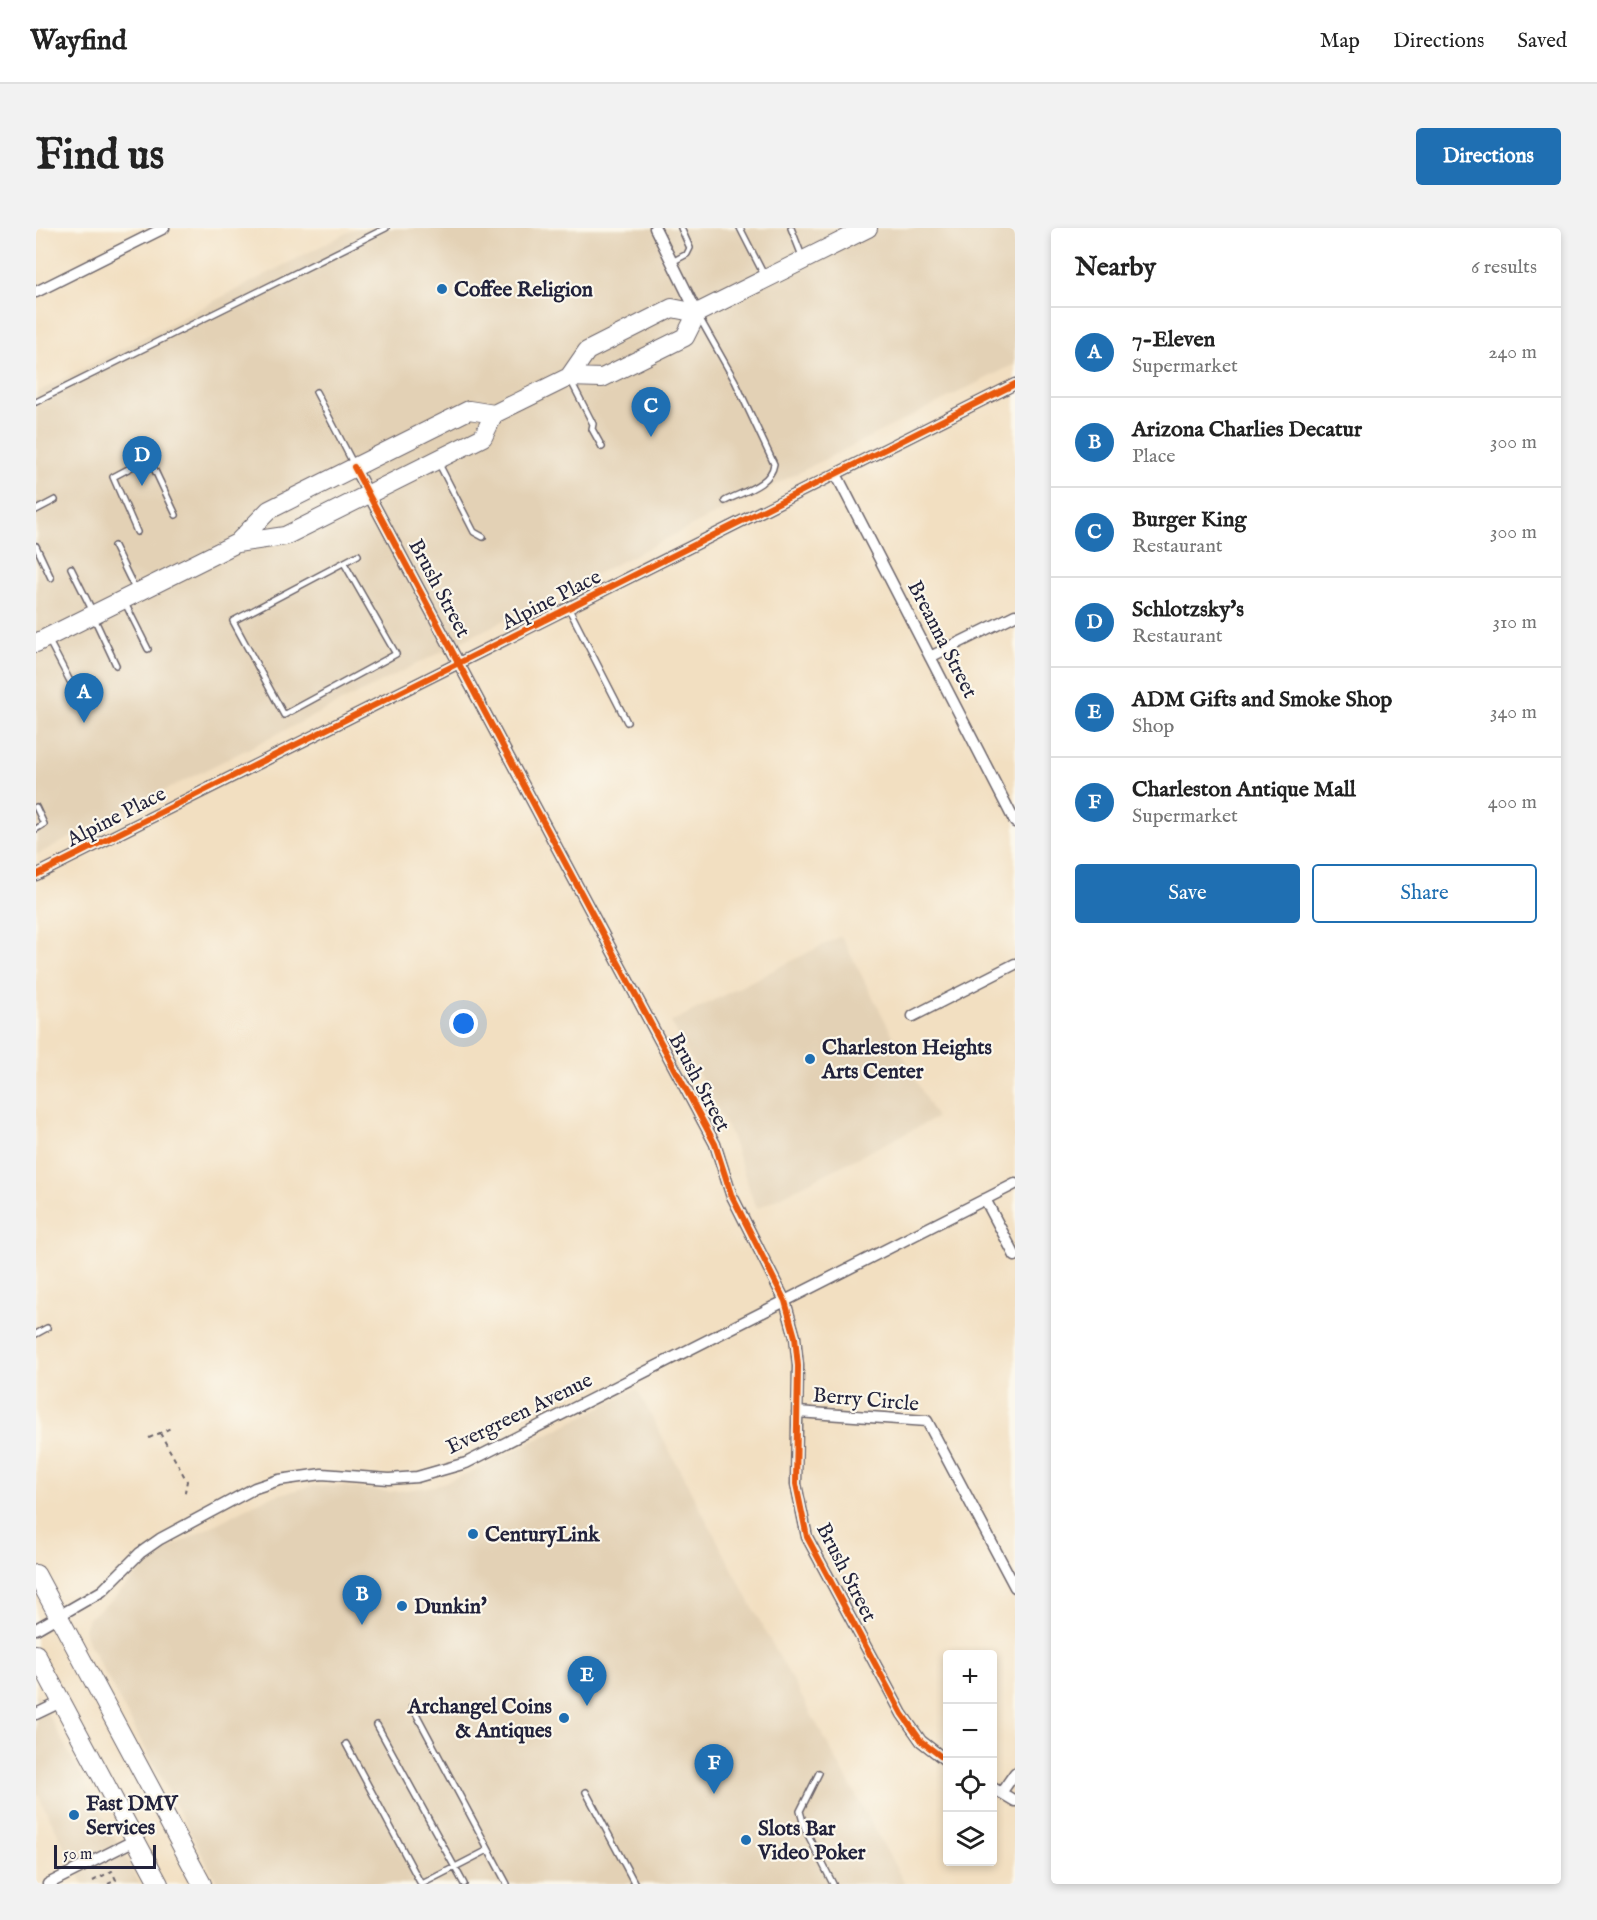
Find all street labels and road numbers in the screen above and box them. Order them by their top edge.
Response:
street label: Brush Street [401,535,476,643]
street label: Alpine Place [497,564,606,637]
street label: Breanna Street [900,576,983,703]
street label: Alpine Place [62,781,171,854]
street label: Brush Street [661,1029,736,1137]
street label: Evergreen Avenue [442,1367,597,1461]
street label: Berry Circle [812,1382,920,1419]
street label: Brush Street [809,1519,882,1627]

